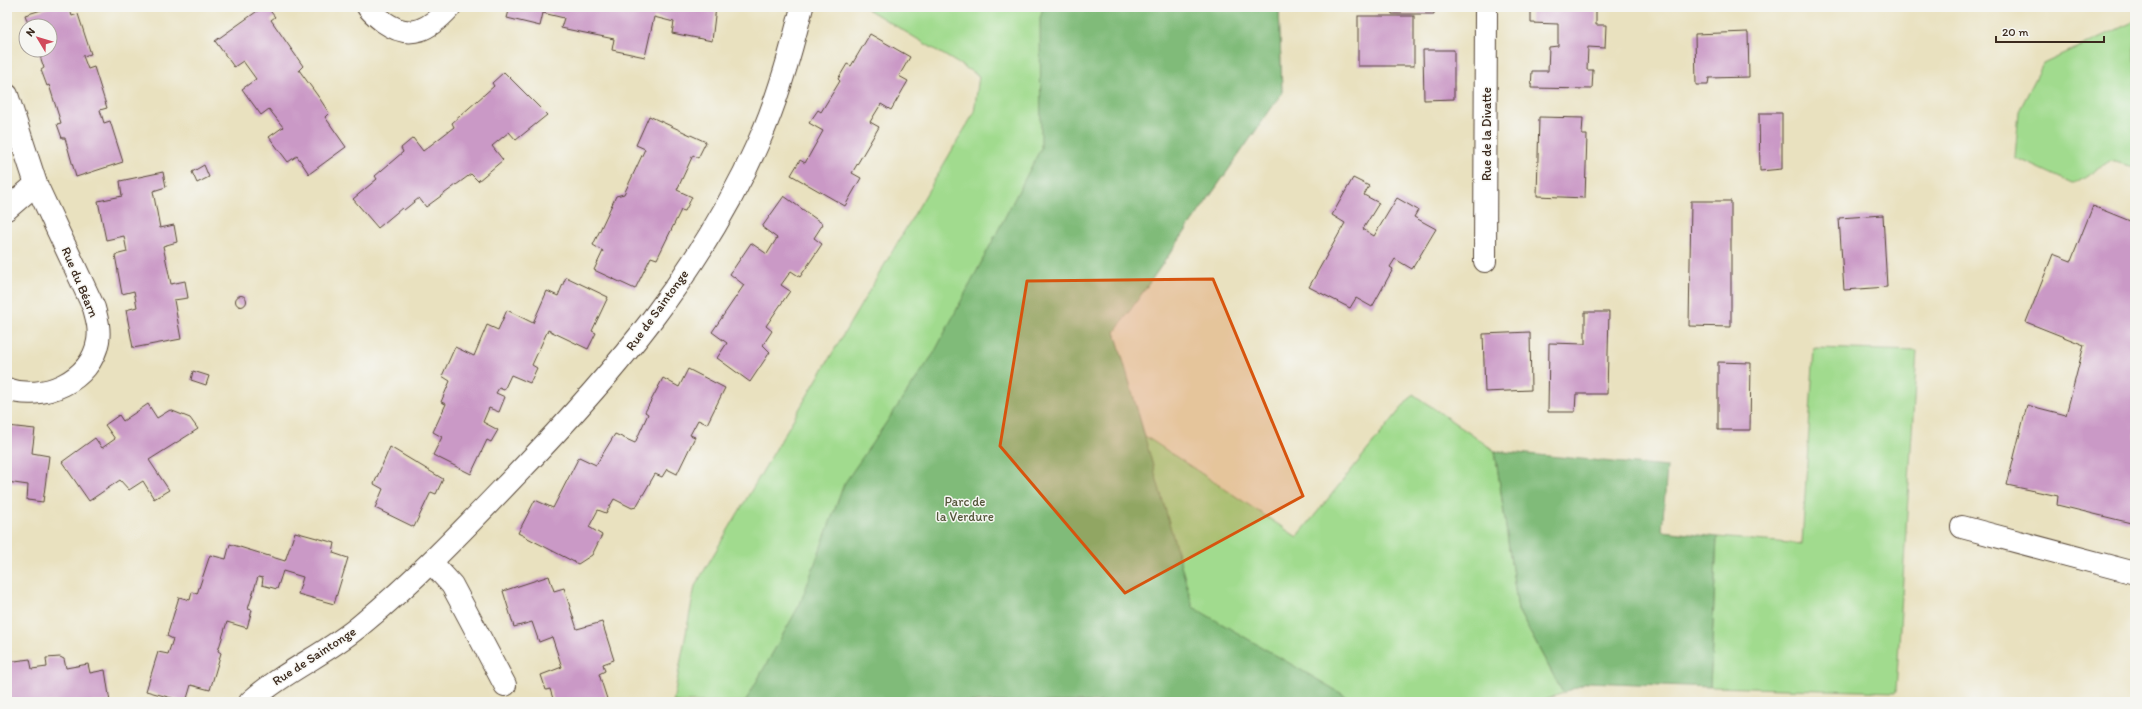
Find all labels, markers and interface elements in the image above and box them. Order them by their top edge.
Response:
north arrow [18,18,58,58]
scale bar [1996,18,2104,44]
text: N [23,25,38,39]
text: 20 m [2002,25,2029,39]
street label: Rue de la Divatte [1479,87,1494,181]
street label: Rue du Béarn [58,245,102,320]
street label: Rue de Saintonge [623,267,691,353]
park label: Parc de la Verdure [936,494,994,524]
street label: Rue de Saintonge [269,623,359,689]

